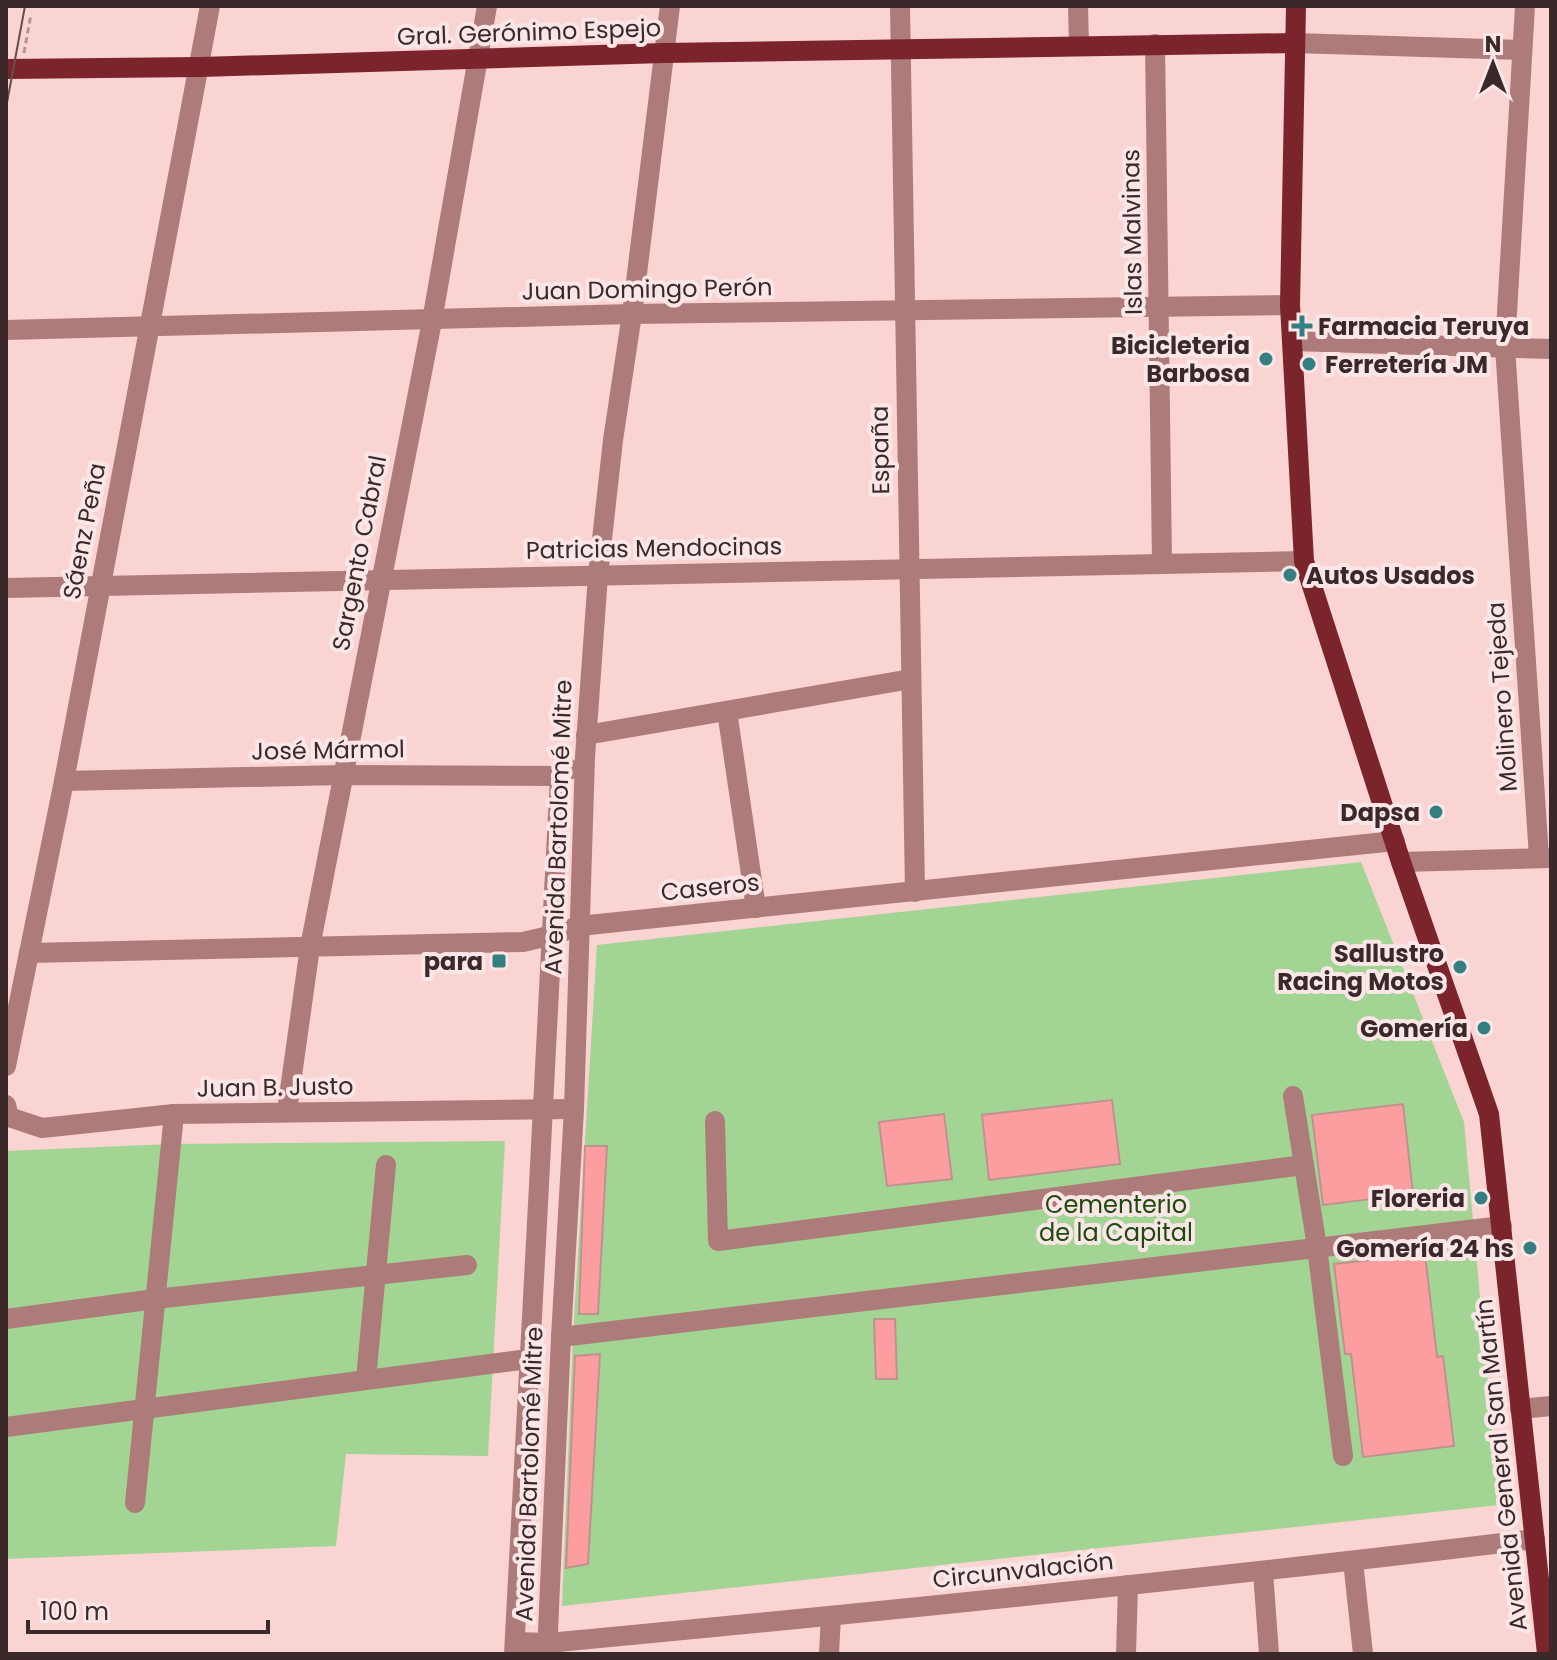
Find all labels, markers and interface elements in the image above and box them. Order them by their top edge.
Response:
street label: Gral. Gerónimo Espejo [396,11,662,53]
north arrow [1453,24,1533,104]
text: N [1485,29,1501,60]
street label: Islas Malvinas [1114,149,1150,315]
street label: Juan Domingo Perón [521,270,773,308]
place label: Farmacia Teruya [1318,310,1529,343]
marker: Farmacia Teruya [1293,317,1311,335]
place label: Bicicleteria Barbosa [1111,329,1250,390]
place label: Ferretería JM [1325,348,1488,381]
marker: Bicicleteria Barbosa [1257,350,1275,368]
marker: Ferretería JM [1300,355,1318,373]
street label: España [863,405,897,495]
street label: Sargento Cabral [324,453,394,653]
street label: Sáenz Peña [55,460,113,602]
street label: Patricias Mendocinas [526,529,782,567]
place label: Autos Usados [1306,559,1475,592]
marker: Autos Usados [1281,566,1299,584]
street label: Molinero Tejeda [1479,601,1525,793]
street label: Avenida Bartolomé Mitre [536,679,580,975]
street label: José Mármol [251,732,405,768]
place label: Dapsa [1340,796,1420,829]
marker: Dapsa [1427,803,1445,821]
street label: Caseros [659,865,761,909]
place label: Sallustro Racing Motos [1277,937,1444,998]
place label: para [424,945,483,978]
marker: para [490,952,508,970]
marker: Sallustro Racing Motos [1451,958,1469,976]
place label: Gomería [1360,1012,1468,1045]
marker: Gomería [1475,1019,1493,1037]
street label: Juan B. Justo [196,1069,354,1105]
place label: Floreria [1371,1182,1465,1215]
park label: Cementerio de la Capital [1039,1188,1193,1249]
marker: Floreria [1472,1189,1490,1207]
place label: Gomería 24 hs [1336,1232,1514,1265]
marker: Gomería 24 hs [1521,1239,1539,1257]
street label: Avenida General San Martín [1467,1297,1535,1633]
street label: Avenida Bartolomé Mitre [507,1326,551,1622]
street label: Circunvalación [931,1544,1115,1596]
scale bar [28,1584,268,1634]
text: 100 m [40,1595,109,1628]

